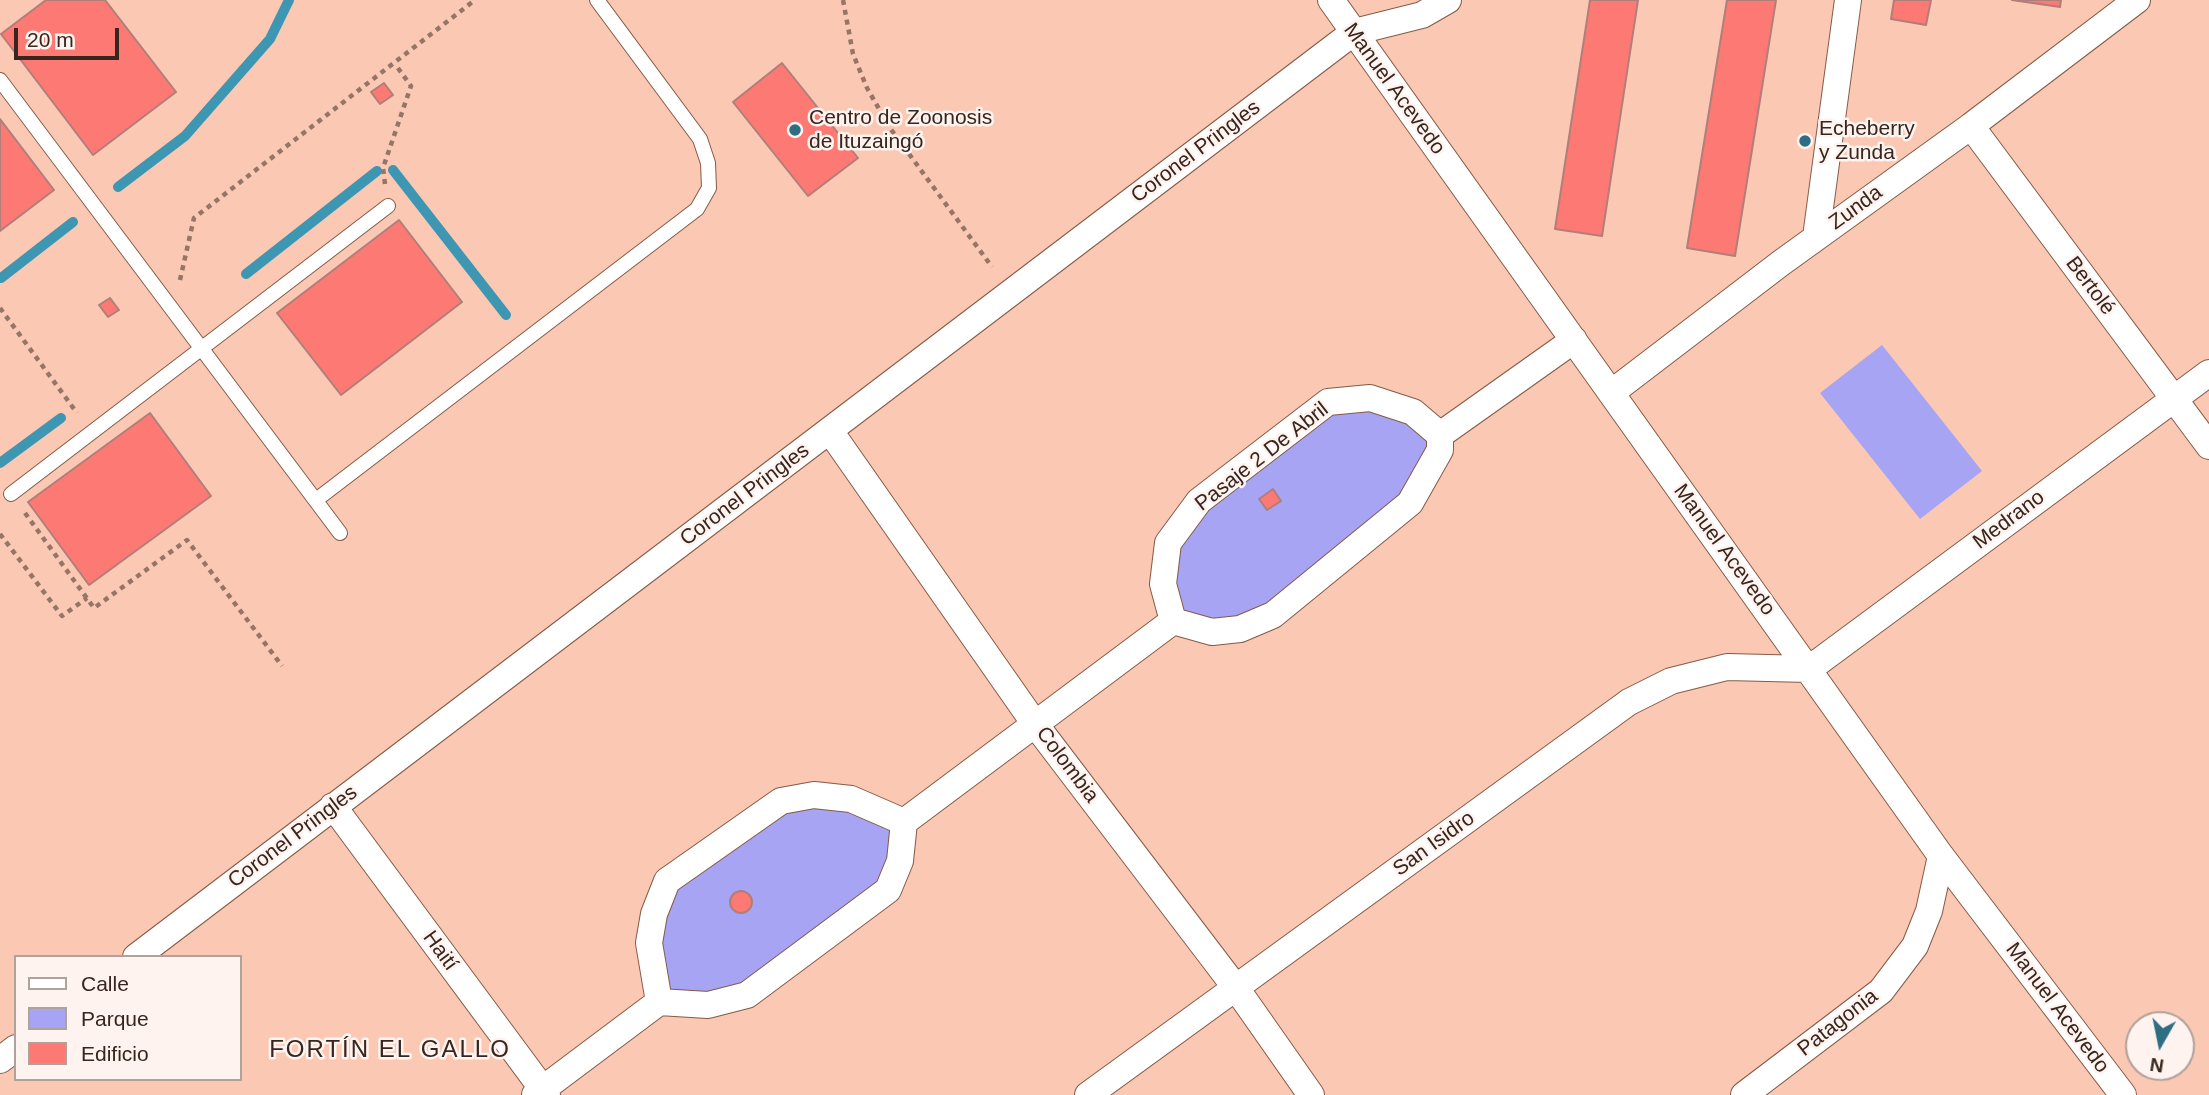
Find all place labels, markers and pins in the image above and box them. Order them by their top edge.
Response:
place label: Centro de Zoonosis de Ituzaingó [809,105,992,155]
place label: Echeberry y Zunda [1819,116,1915,166]
marker: Centro de Zoonosis de Ituzaingó [787,122,803,138]
marker: Echeberry y Zunda [1797,133,1813,149]

